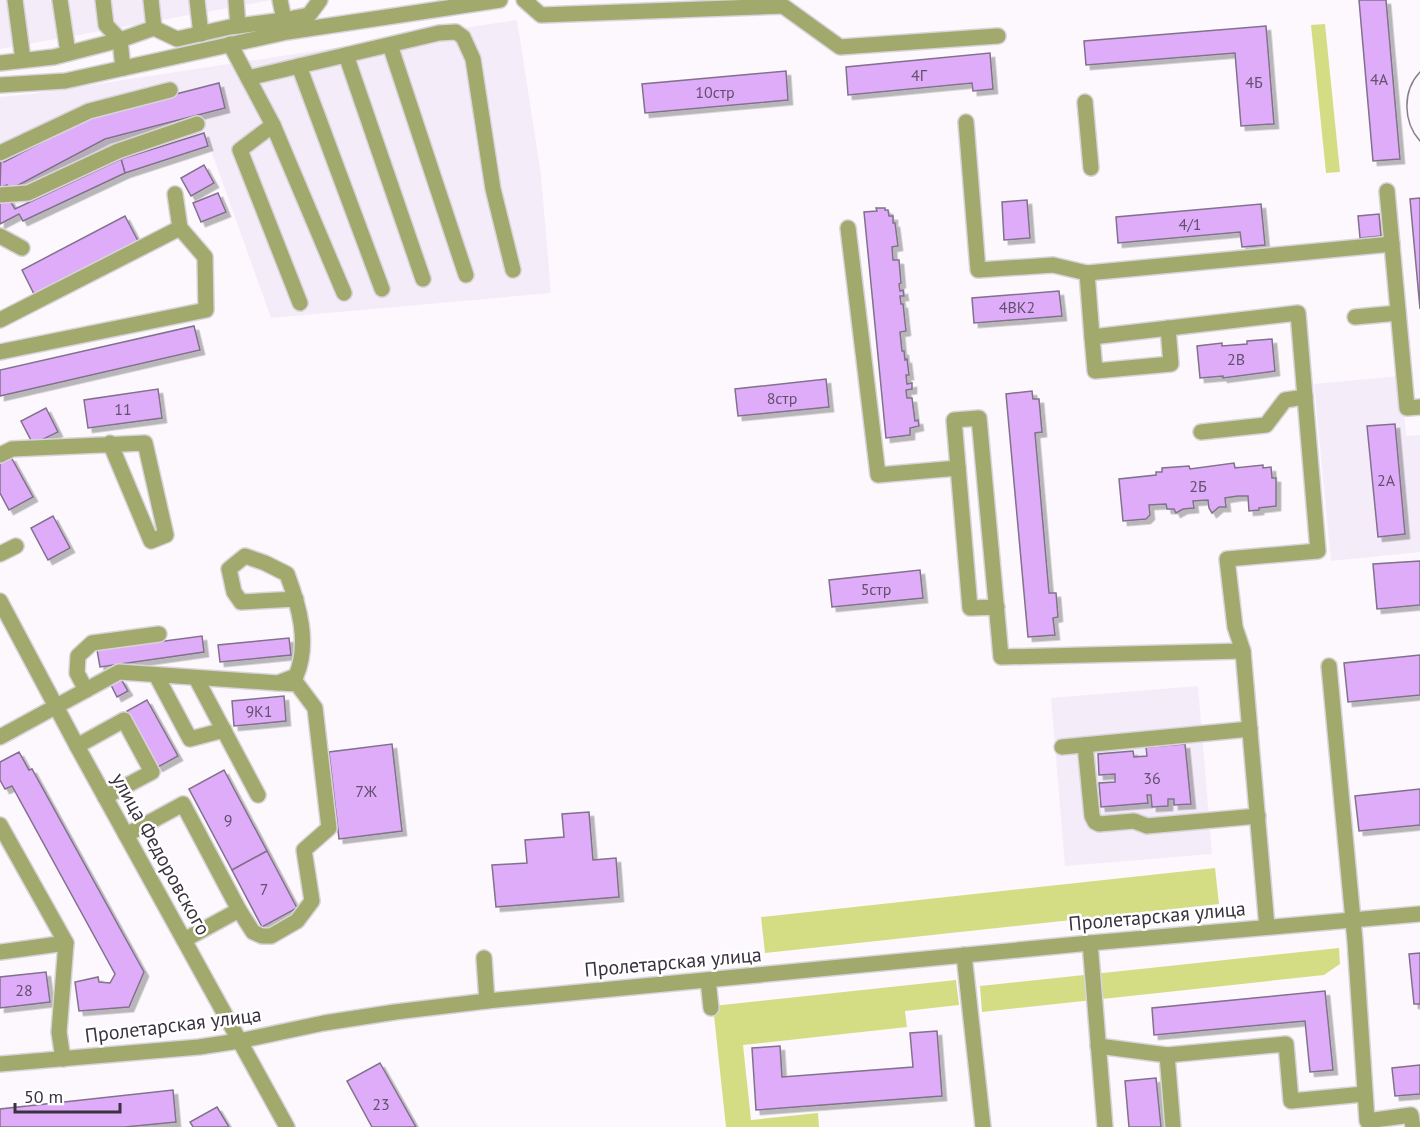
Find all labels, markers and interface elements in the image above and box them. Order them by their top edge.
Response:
house number: 4Г [911,65,928,85]
house number: 4А [1370,69,1389,89]
house number: 4Б [1245,72,1263,92]
house number: 10стр [695,82,735,102]
house number: 4/1 [1178,214,1202,234]
house number: 4ВК2 [999,297,1035,317]
house number: 2В [1227,349,1245,369]
house number: 8стр [767,388,797,408]
house number: 11 [114,399,132,419]
house number: 2А [1377,470,1396,490]
house number: 2Б [1189,476,1207,496]
house number: 5стр [861,579,891,599]
house number: 9К1 [245,701,273,721]
street label: улица Федоровского [106,768,216,940]
house number: 36 [1143,768,1161,788]
house number: 7Ж [355,781,377,801]
house number: 9 [224,810,232,830]
house number: 7 [260,879,268,899]
street label: Пролетарская улица [1067,895,1247,937]
street label: Пролетарская улица [583,941,763,983]
house number: 28 [15,980,33,1000]
street label: Пролетарская улица [83,1001,263,1049]
scale bar [15,1076,120,1114]
text: 50 m [24,1085,63,1108]
house number: 23 [372,1094,390,1114]

